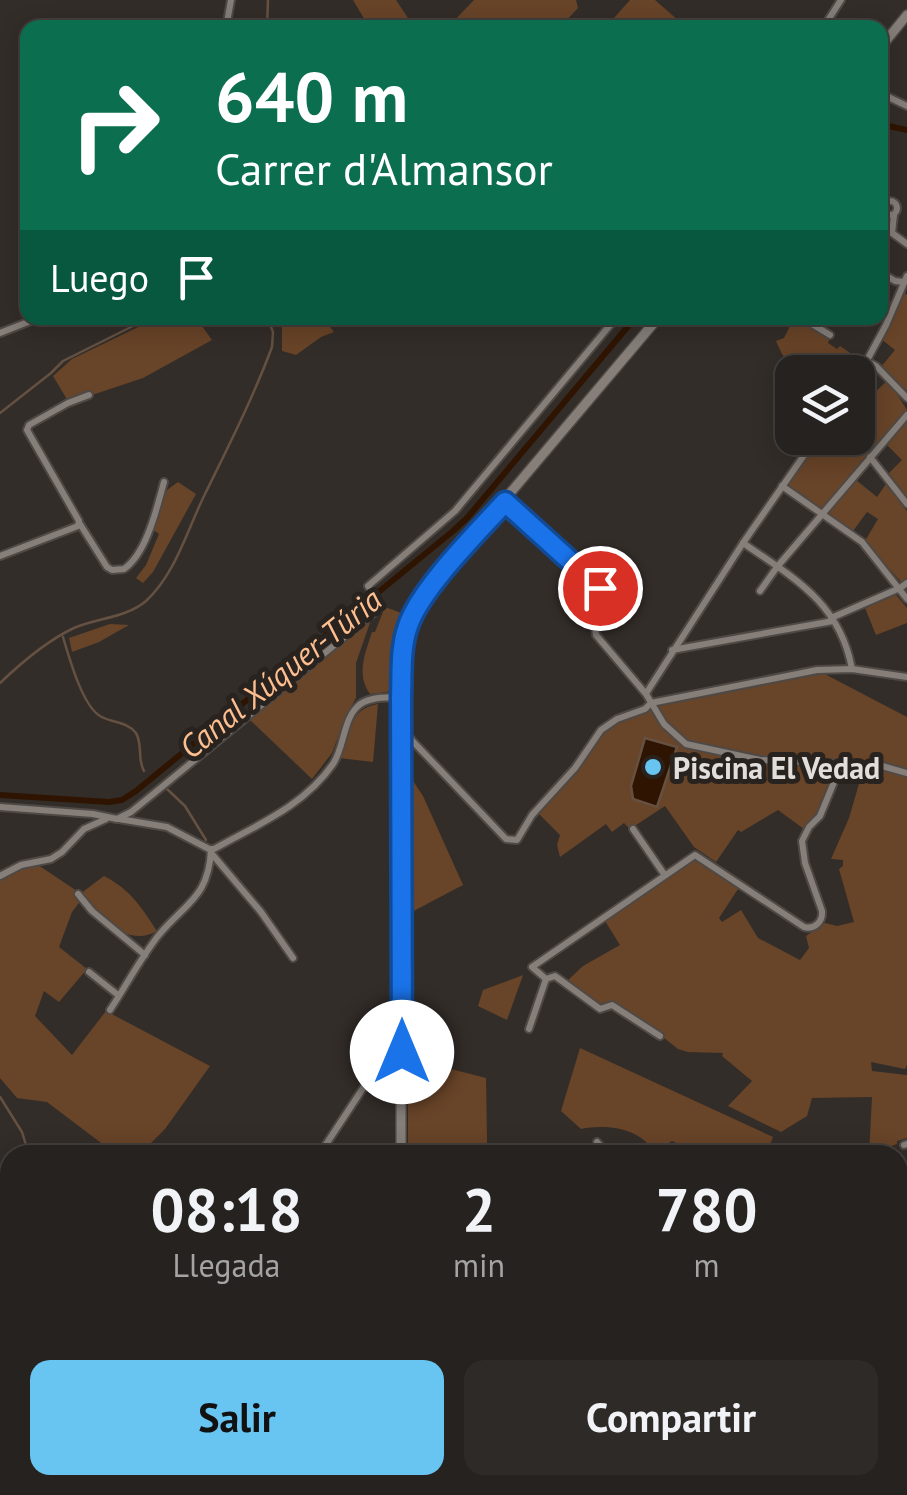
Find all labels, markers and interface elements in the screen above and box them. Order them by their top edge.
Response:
text: 640 m [215,51,408,141]
icon: right [50,60,180,190]
text: Carrer d'Almansor [215,139,553,197]
icon: arrive [169,250,224,305]
text: Luego [50,253,149,302]
map controls [775,355,875,455]
button: layers [775,355,875,455]
pin [558,546,643,631]
icon: arrive [573,561,628,616]
water label: Canal Xúquer-Túria [170,578,390,768]
place label: Piscina El Vedad [673,748,880,787]
marker: Piscina El Vedad [642,756,664,778]
position arrow [350,1000,454,1104]
text: 08:18 [150,1170,303,1248]
text: 2 [462,1170,496,1248]
text: 780 [656,1170,758,1248]
text: Llegada [173,1244,280,1286]
text: min [453,1244,505,1286]
text: m [694,1244,720,1286]
button: Salir [30,1360,444,1475]
button: Compartir [464,1360,878,1475]

